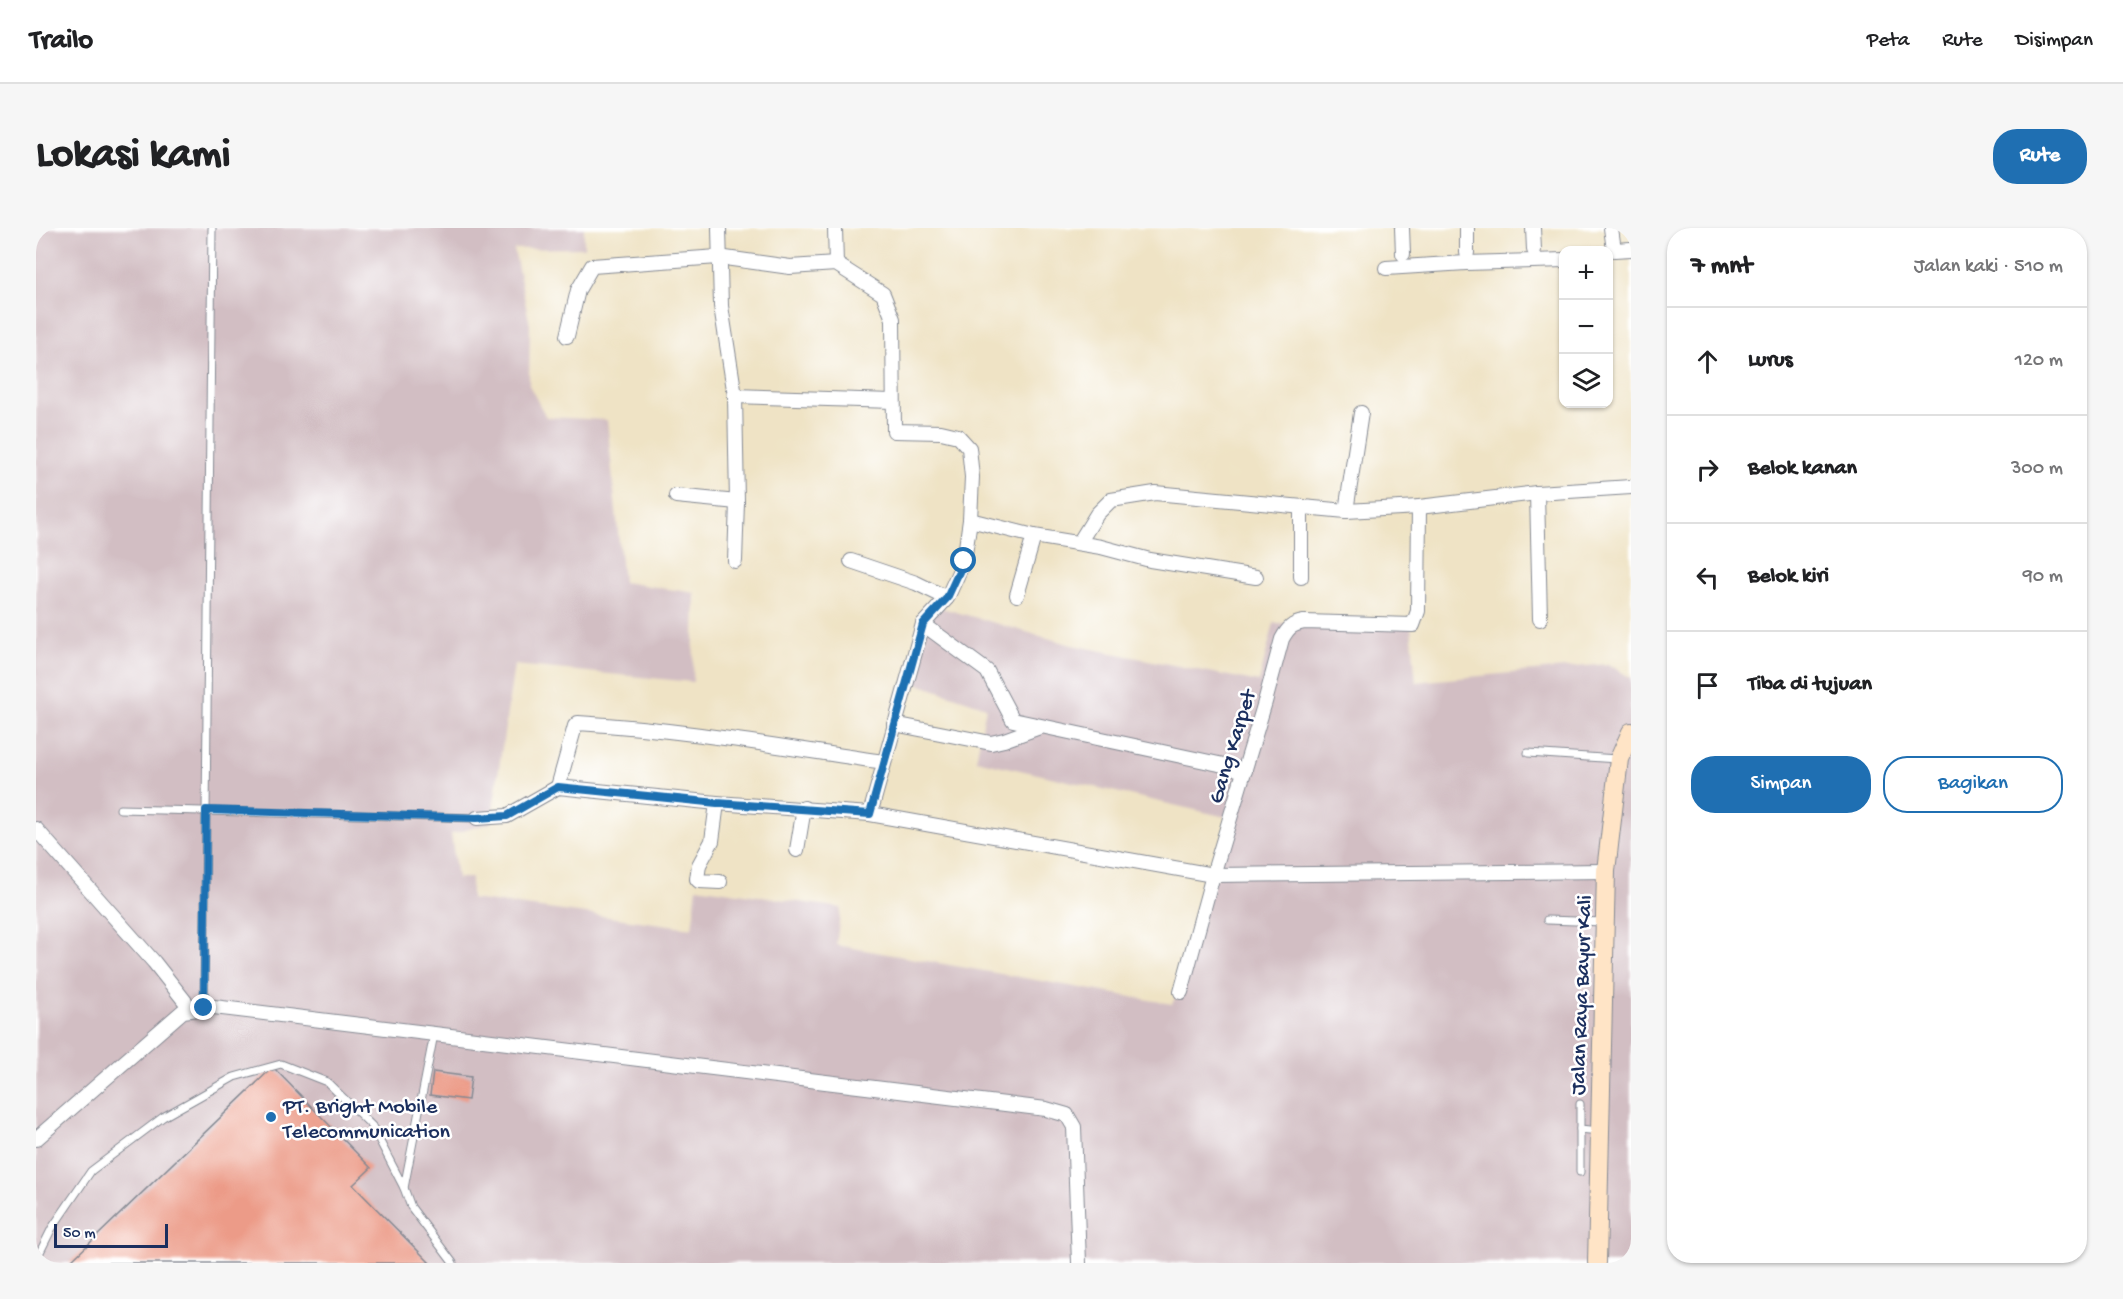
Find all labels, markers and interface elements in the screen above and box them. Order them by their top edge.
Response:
text: Trailo [30,25,93,58]
text: Peta [1867,29,1909,54]
text: Rute [1942,29,1983,54]
text: Disimpan [2016,29,2093,54]
button: Rute [1993,129,2087,184]
text: Lokasi kami [36,132,231,181]
map controls [1559,246,1613,408]
button: + [1559,246,1613,300]
text: 7 mnt [1691,252,1752,283]
text: Jalan kaki · 510 m [1914,256,2063,279]
button: − [1559,300,1613,354]
icon: ahead [1691,345,1724,378]
text: Lurus [1748,348,1793,374]
text: 120 m [2015,350,2063,373]
button: layers [1559,354,1613,408]
icon: right [1691,453,1724,486]
text: Belok kanan [1748,456,1857,482]
text: 300 m [2011,458,2063,481]
route start [950,547,976,573]
icon: left [1691,561,1724,594]
text: Belok kiri [1748,564,1829,590]
text: 90 m [2023,566,2063,589]
icon: arrive [1691,669,1724,702]
text: Tiba di tujuan [1748,672,1872,698]
street label: Gang Karpet [1204,685,1264,807]
button: Simpan [1691,756,1871,813]
button: Bagikan [1883,756,2063,813]
street label: Jalan Raya Bayur Kali [1567,895,1599,1096]
route end [190,994,216,1020]
place label: PT. Bright Mobile Telecommunication [281,1095,451,1146]
marker: PT. Bright Mobile Telecommunication [264,1110,278,1124]
scale bar [54,1221,168,1248]
text: 50 m [63,1225,96,1244]

